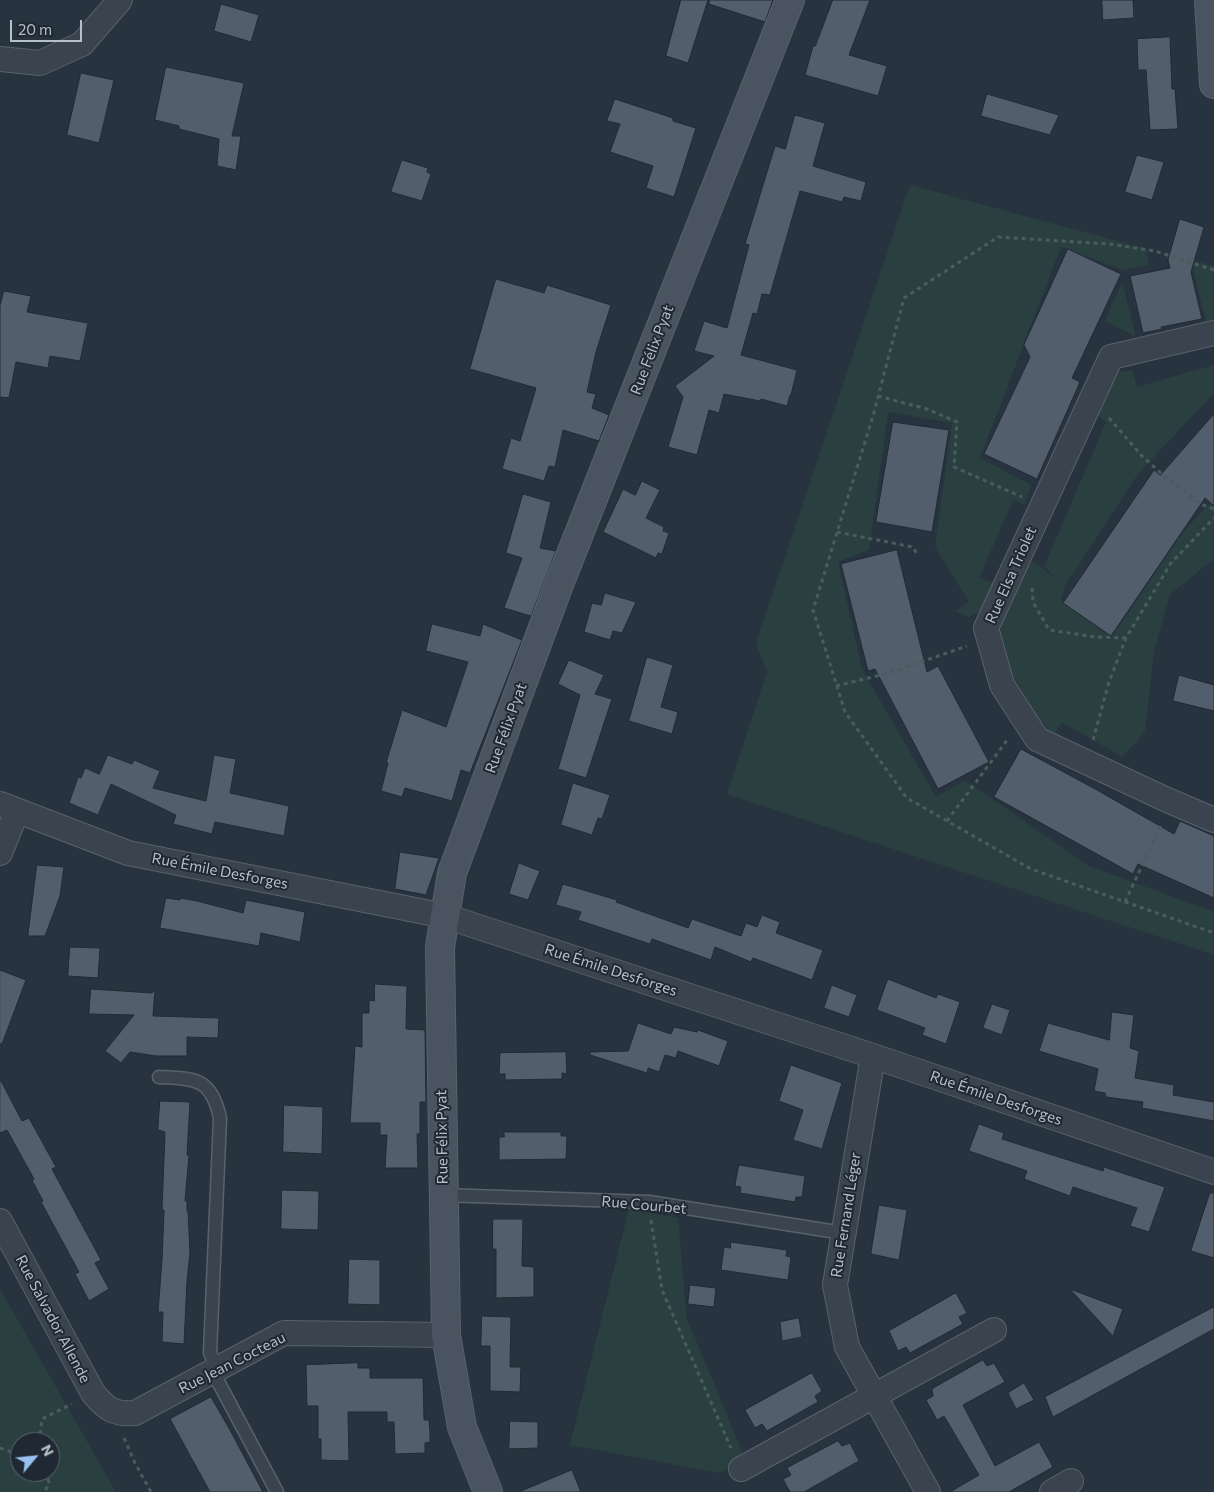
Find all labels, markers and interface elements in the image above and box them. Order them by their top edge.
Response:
scale bar [12,10,85,42]
text: 20 m [18,20,52,38]
street label: Rue Félix Pyat [627,302,677,398]
street label: Rue Elsa Triolet [982,524,1040,626]
street label: Rue Félix Pyat [481,680,531,776]
street label: Rue Émile Desforges [150,849,290,893]
street label: Rue Émile Desforges [542,940,680,1000]
street label: Rue Émile Desforges [928,1067,1064,1129]
street label: Rue Félix Pyat [432,1089,452,1185]
street label: Rue Fernand Léger [827,1151,865,1279]
street label: Rue Courbet [601,1192,687,1218]
street label: Rue Salvador Allende [12,1252,94,1386]
street label: Rue Jean Cocteau [176,1328,288,1398]
north arrow [10,1432,60,1482]
text: N [38,1442,58,1459]

